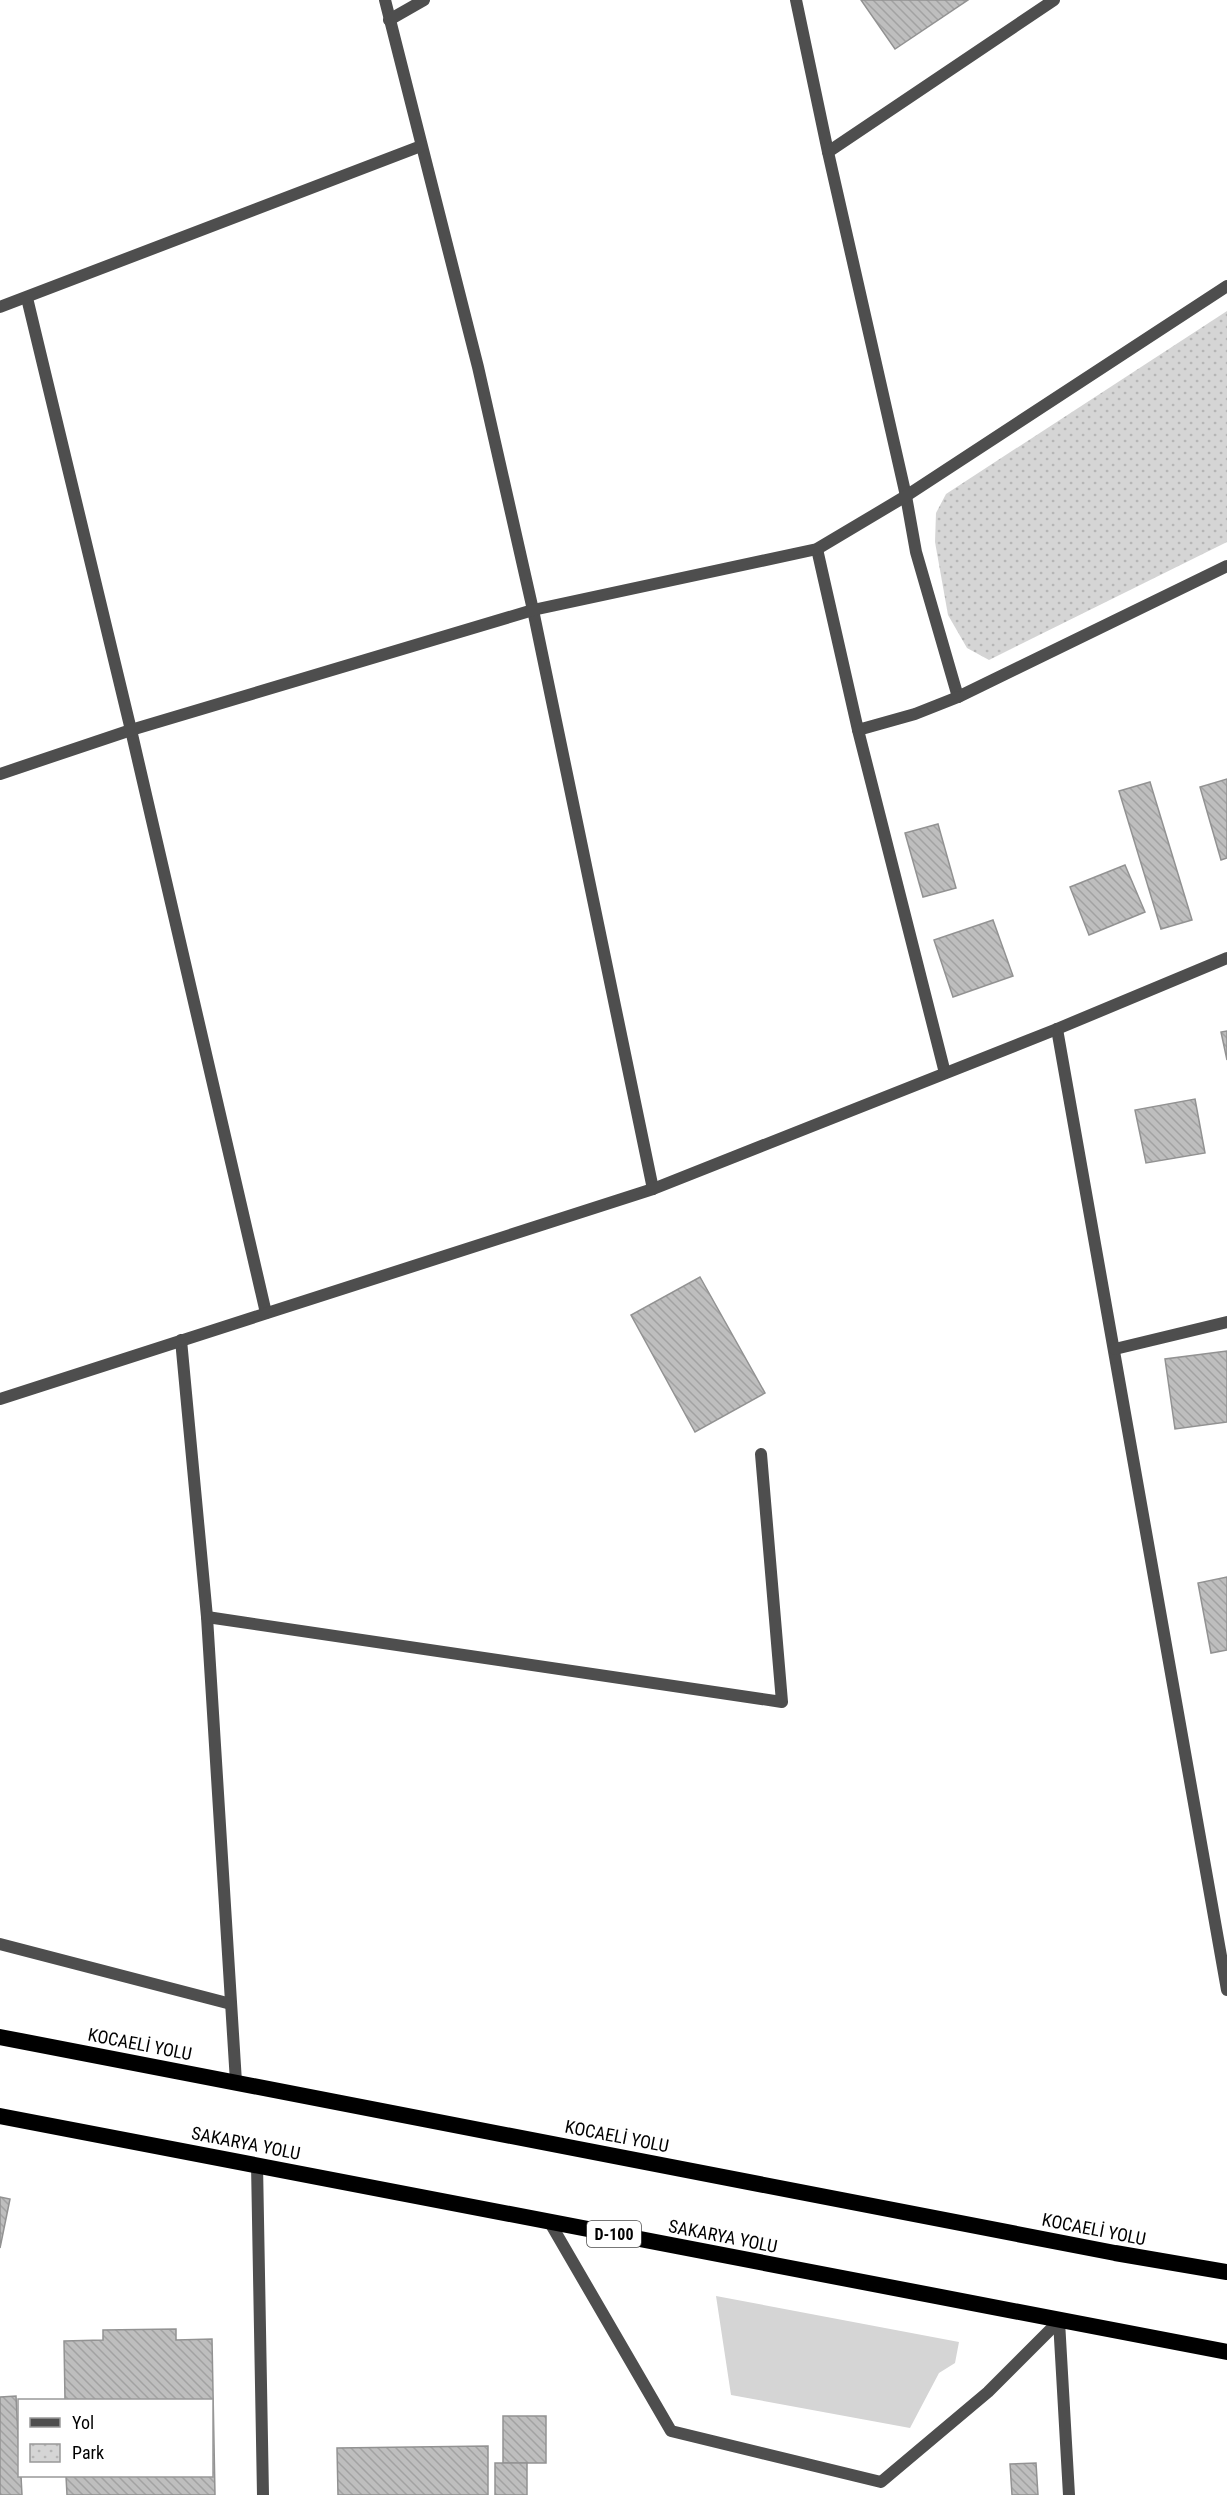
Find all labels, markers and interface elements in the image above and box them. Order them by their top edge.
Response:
street label: KOCAELİ YOLU [86,2024,194,2064]
street label: KOCAELİ YOLU [563,2116,671,2156]
street label: SAKARYA YOLU [190,2122,302,2164]
street label: KOCAELİ YOLU [1040,2209,1148,2249]
street label: SAKARYA YOLU [667,2215,779,2257]
road number: D-100 [587,2221,641,2247]
legend [18,2399,213,2477]
text: Yol [72,2412,94,2433]
text: Park [72,2442,104,2463]

